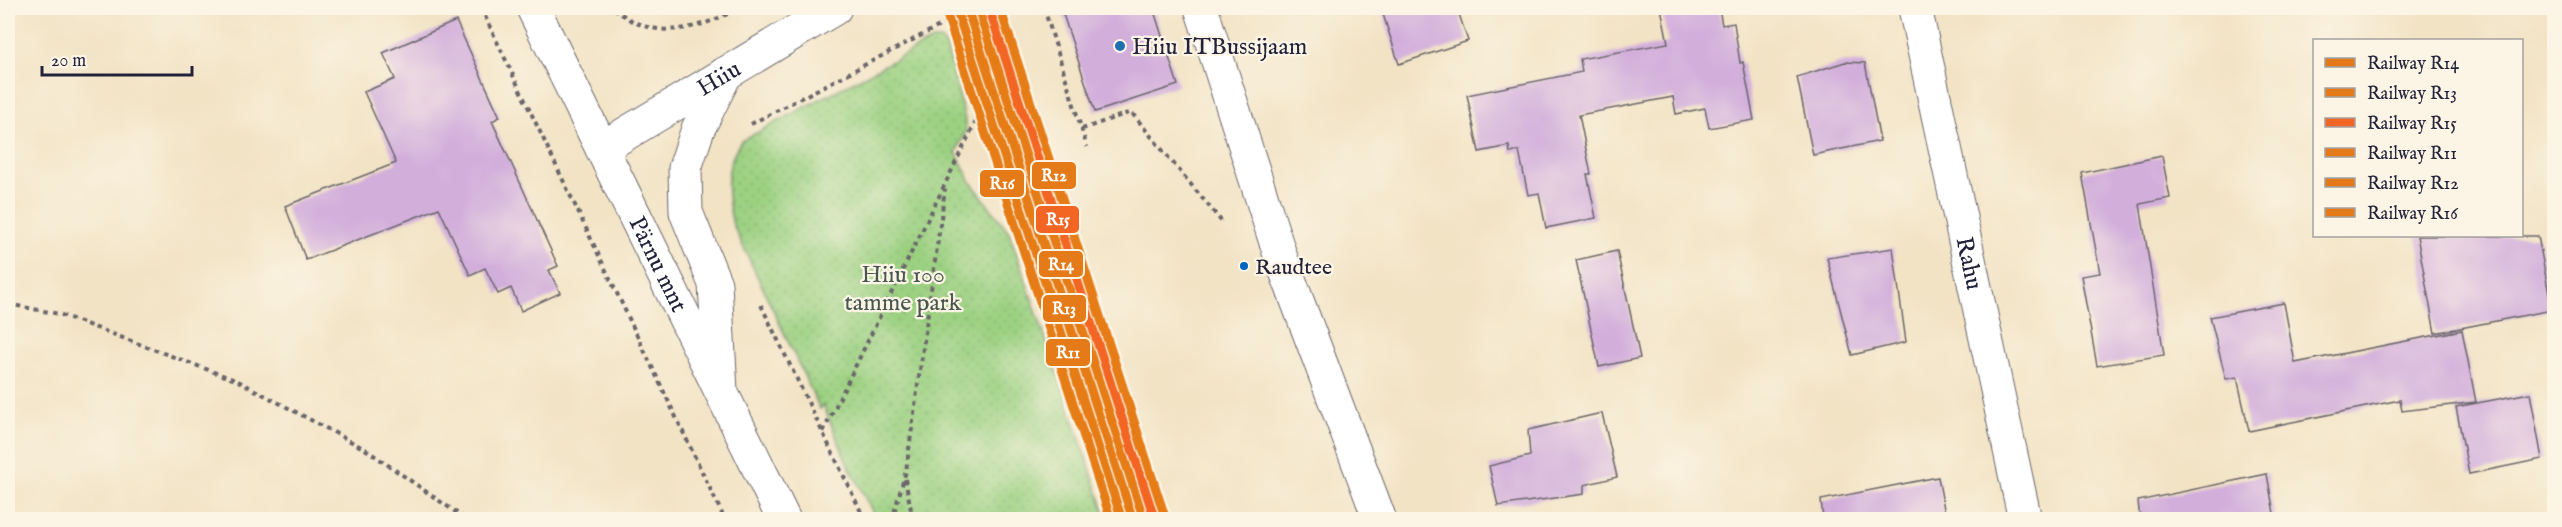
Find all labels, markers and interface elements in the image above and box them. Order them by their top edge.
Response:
place label: Hiiu ITBussijaam [1132,32,1307,63]
scale bar [42,39,192,77]
marker: Hiiu ITBussijaam [1113,39,1127,53]
legend [2313,39,2523,237]
text: 20 m [51,50,86,73]
text: Railway R14 [2367,53,2459,76]
street label: Hiiu [692,54,747,104]
text: Railway R13 [2367,83,2457,106]
text: Railway R15 [2367,113,2457,136]
text: Railway R11 [2367,143,2457,166]
line badge: R12 [1031,161,1077,190]
text: R12 [1041,167,1067,187]
line badge: R16 [979,169,1025,198]
text: Railway R12 [2367,173,2459,196]
text: R16 [990,175,1016,195]
text: Railway R16 [2367,203,2458,226]
line badge: R15 [1035,205,1080,234]
text: R15 [1046,211,1070,231]
street label: Pärnu mnt [621,212,694,318]
street label: Rahu [1948,234,1989,293]
line badge: R14 [1038,250,1084,278]
place label: Raudtee [1255,254,1332,282]
text: R14 [1048,256,1075,276]
park label: Hiiu 100 tamme park [845,260,962,319]
marker: Raudtee [1238,260,1250,272]
line badge: R13 [1042,294,1087,323]
text: R13 [1052,300,1076,320]
line badge: R11 [1045,338,1091,367]
text: R11 [1056,344,1080,364]

